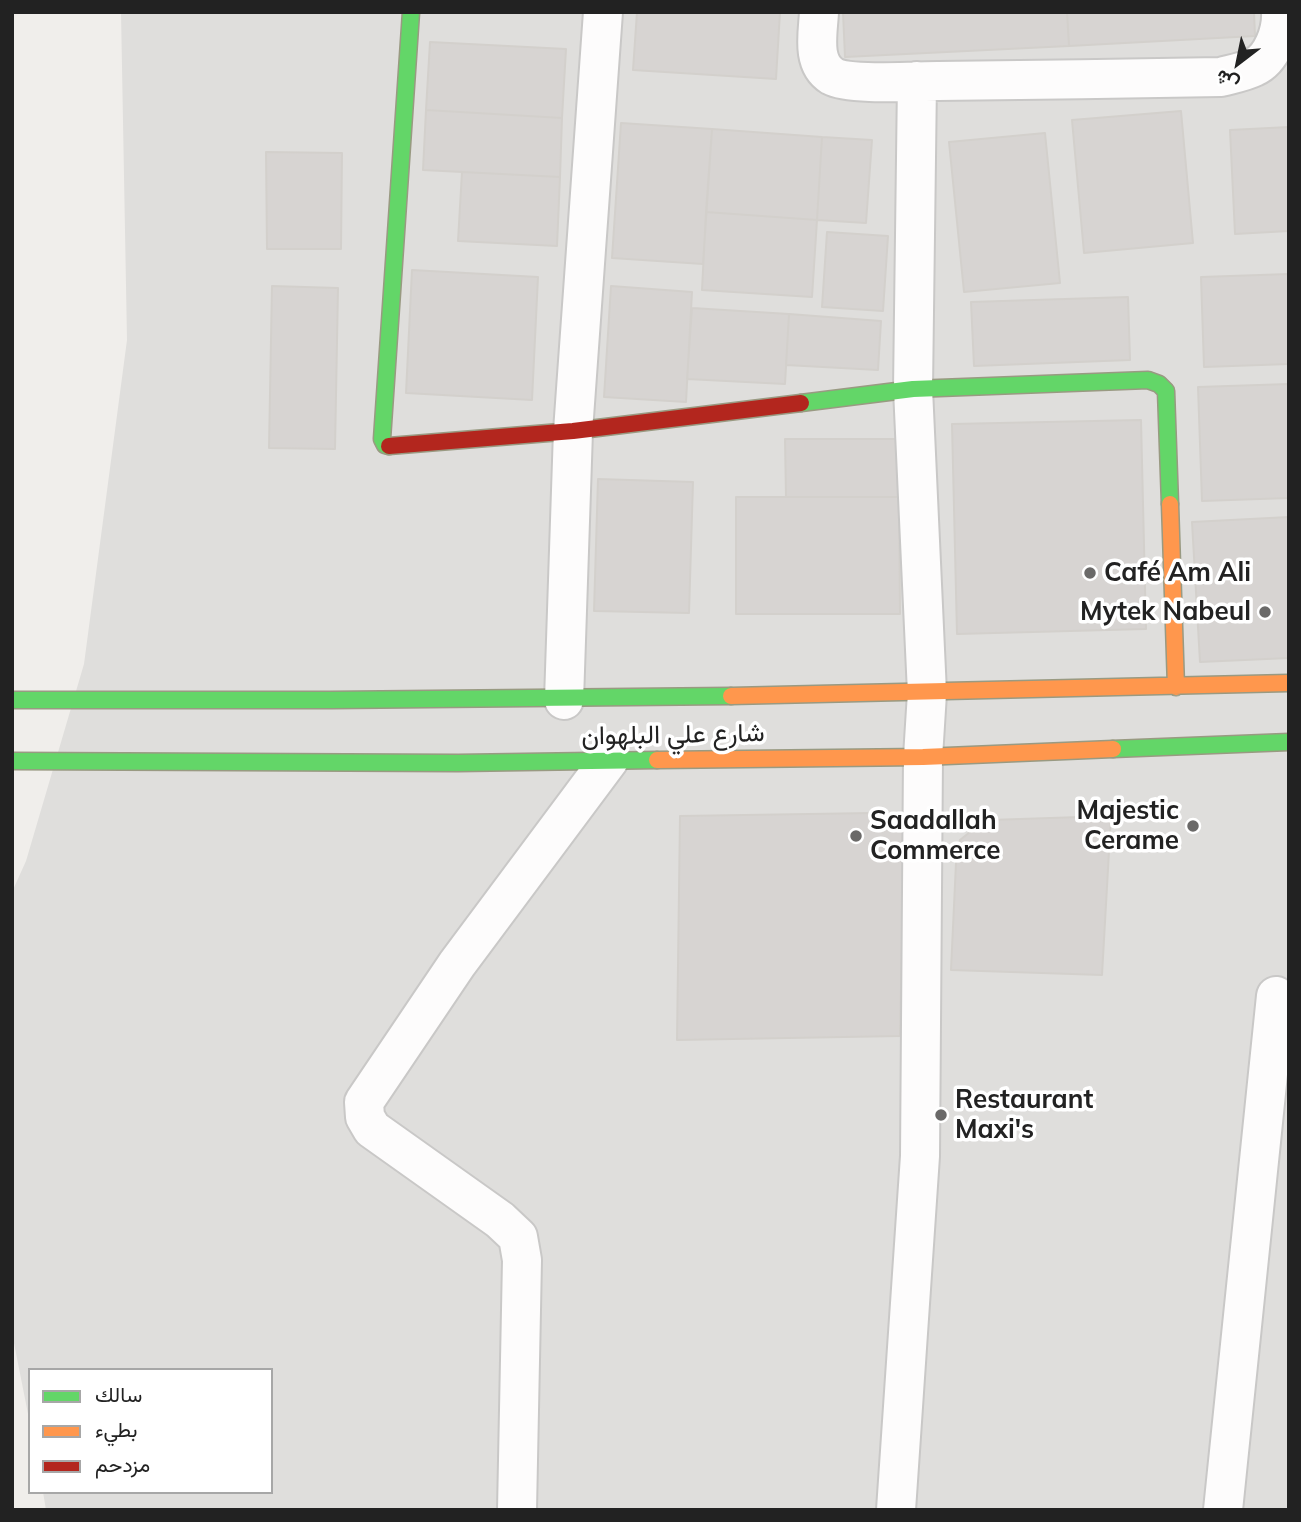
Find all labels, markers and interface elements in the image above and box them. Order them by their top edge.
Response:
north arrow [1203,28,1273,98]
text: ش [1211,65,1243,97]
place label: Café Am Ali [1104,557,1251,589]
marker: Café Am Ali [1082,565,1098,581]
place label: Mytek Nabeul [1080,596,1251,628]
marker: Mytek Nabeul [1257,604,1273,620]
street label: شارع علي البلهوان [581,718,765,752]
place label: Majestic Cerame [1077,795,1179,856]
place label: Saadallah Commerce [870,805,1000,866]
marker: Majestic Cerame [1185,818,1201,834]
marker: Saadallah Commerce [848,828,864,844]
place label: Restaurant Maxi's [955,1084,1093,1146]
marker: Restaurant Maxi's [933,1107,949,1123]
legend [28,1368,273,1494]
text: سالك [95,1381,142,1407]
text: بطيء [95,1416,138,1442]
text: مزدحم [95,1451,150,1477]

